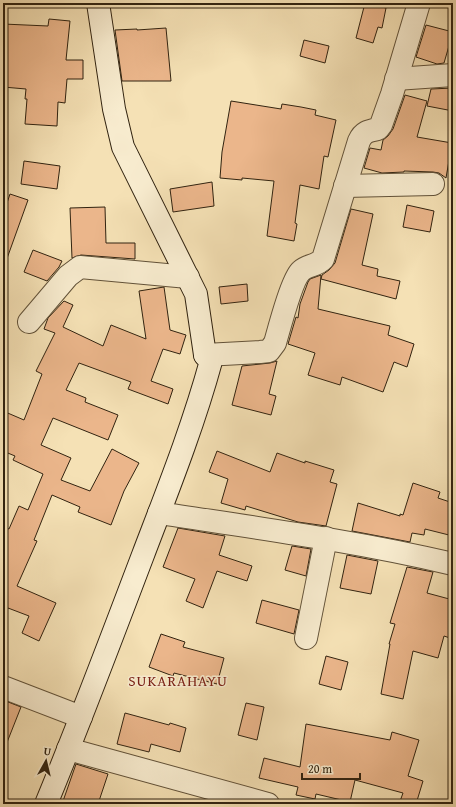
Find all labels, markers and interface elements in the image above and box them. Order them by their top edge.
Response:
district label: SUKARAHAYU [128,670,228,691]
north arrow [26,741,66,781]
text: U [43,743,53,760]
scale bar [302,755,360,781]
text: 20 m [308,760,332,777]

